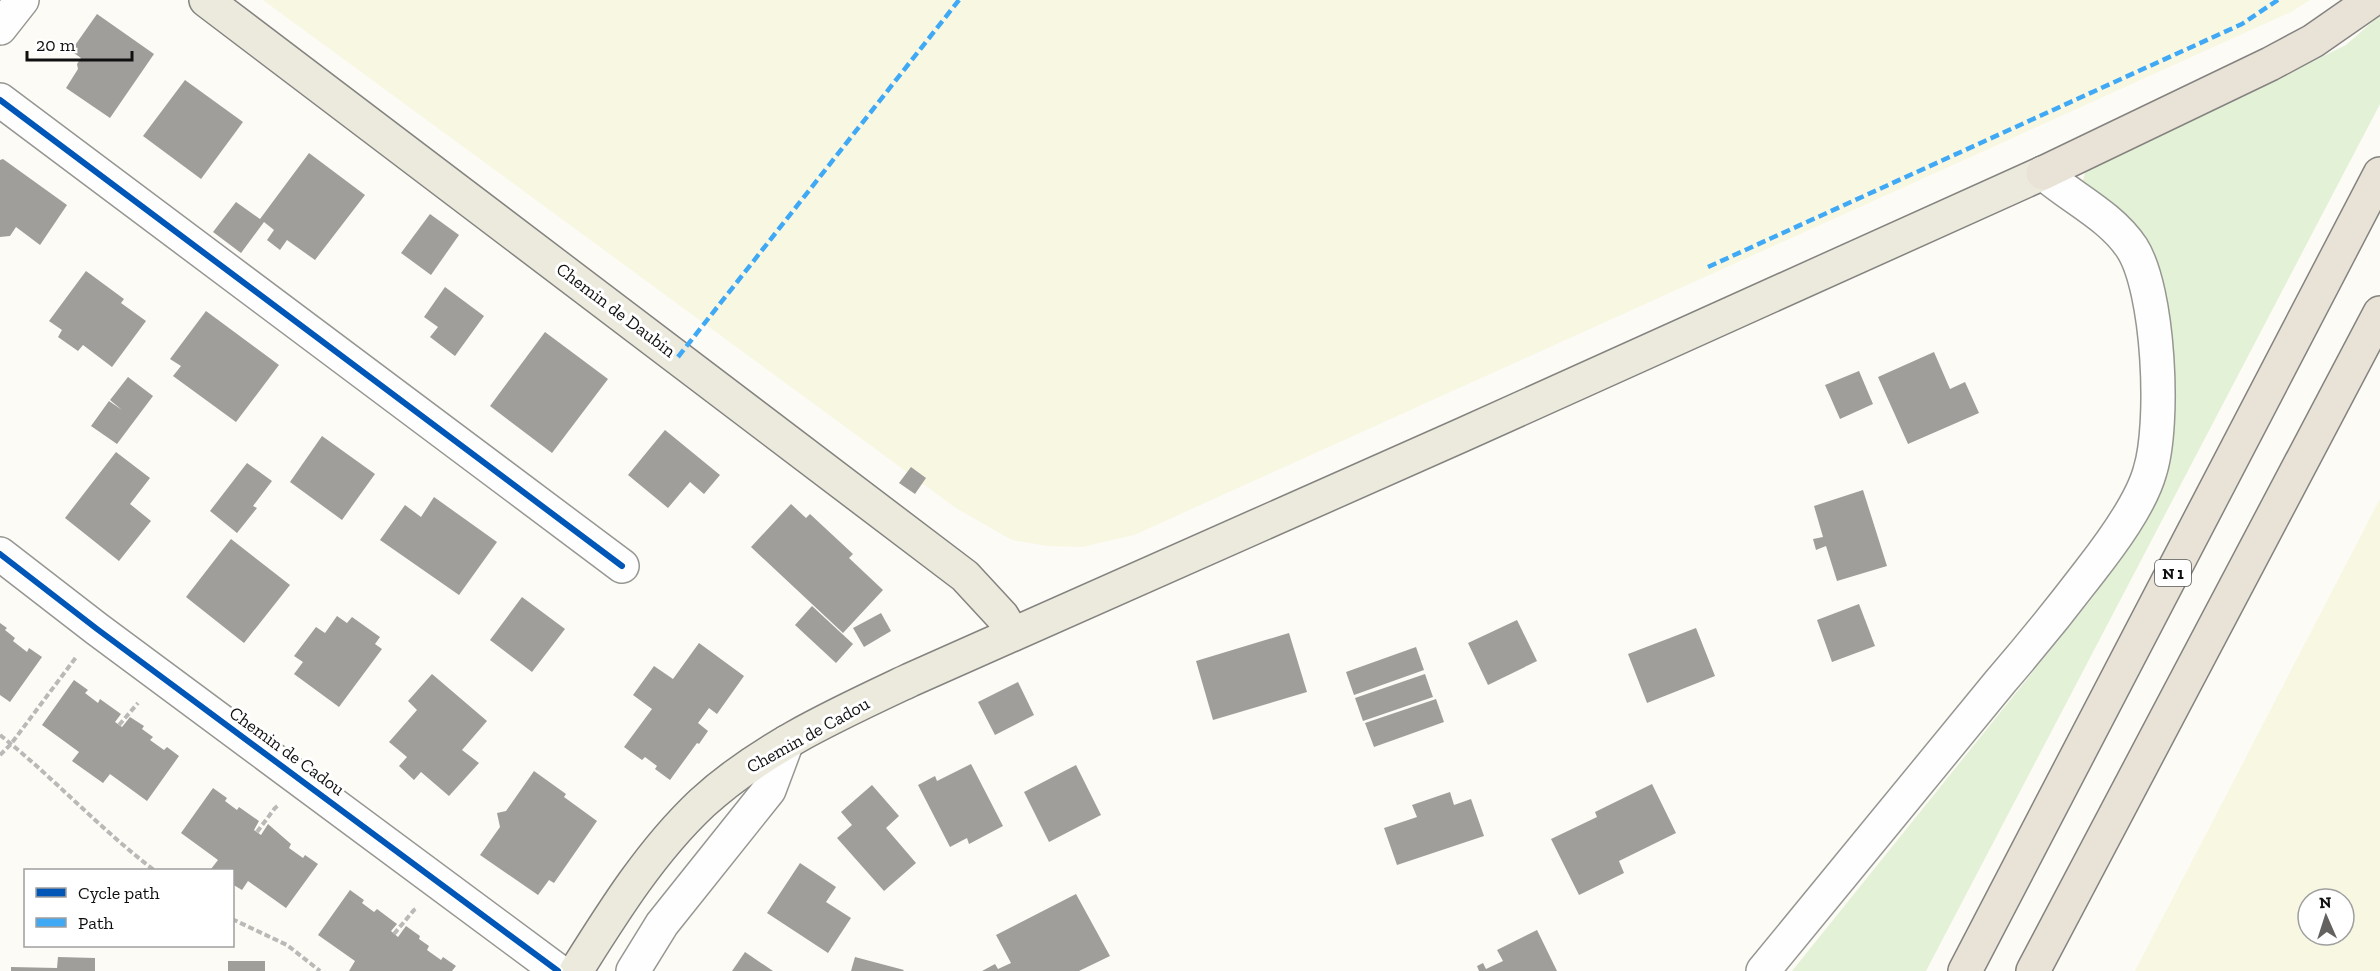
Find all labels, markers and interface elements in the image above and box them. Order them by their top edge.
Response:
scale bar [27,24,132,62]
text: 20 m [36,34,76,56]
street label: Chemin de Daubin [552,258,681,363]
road number: N 1 [2155,560,2191,586]
street label: Chemin de Cadou [743,692,873,778]
street label: Chemin de Cadou [225,702,349,800]
legend [24,869,234,947]
text: Cycle path [78,882,160,904]
north arrow [2296,887,2356,947]
text: N [2319,893,2332,912]
text: Path [78,912,114,934]

